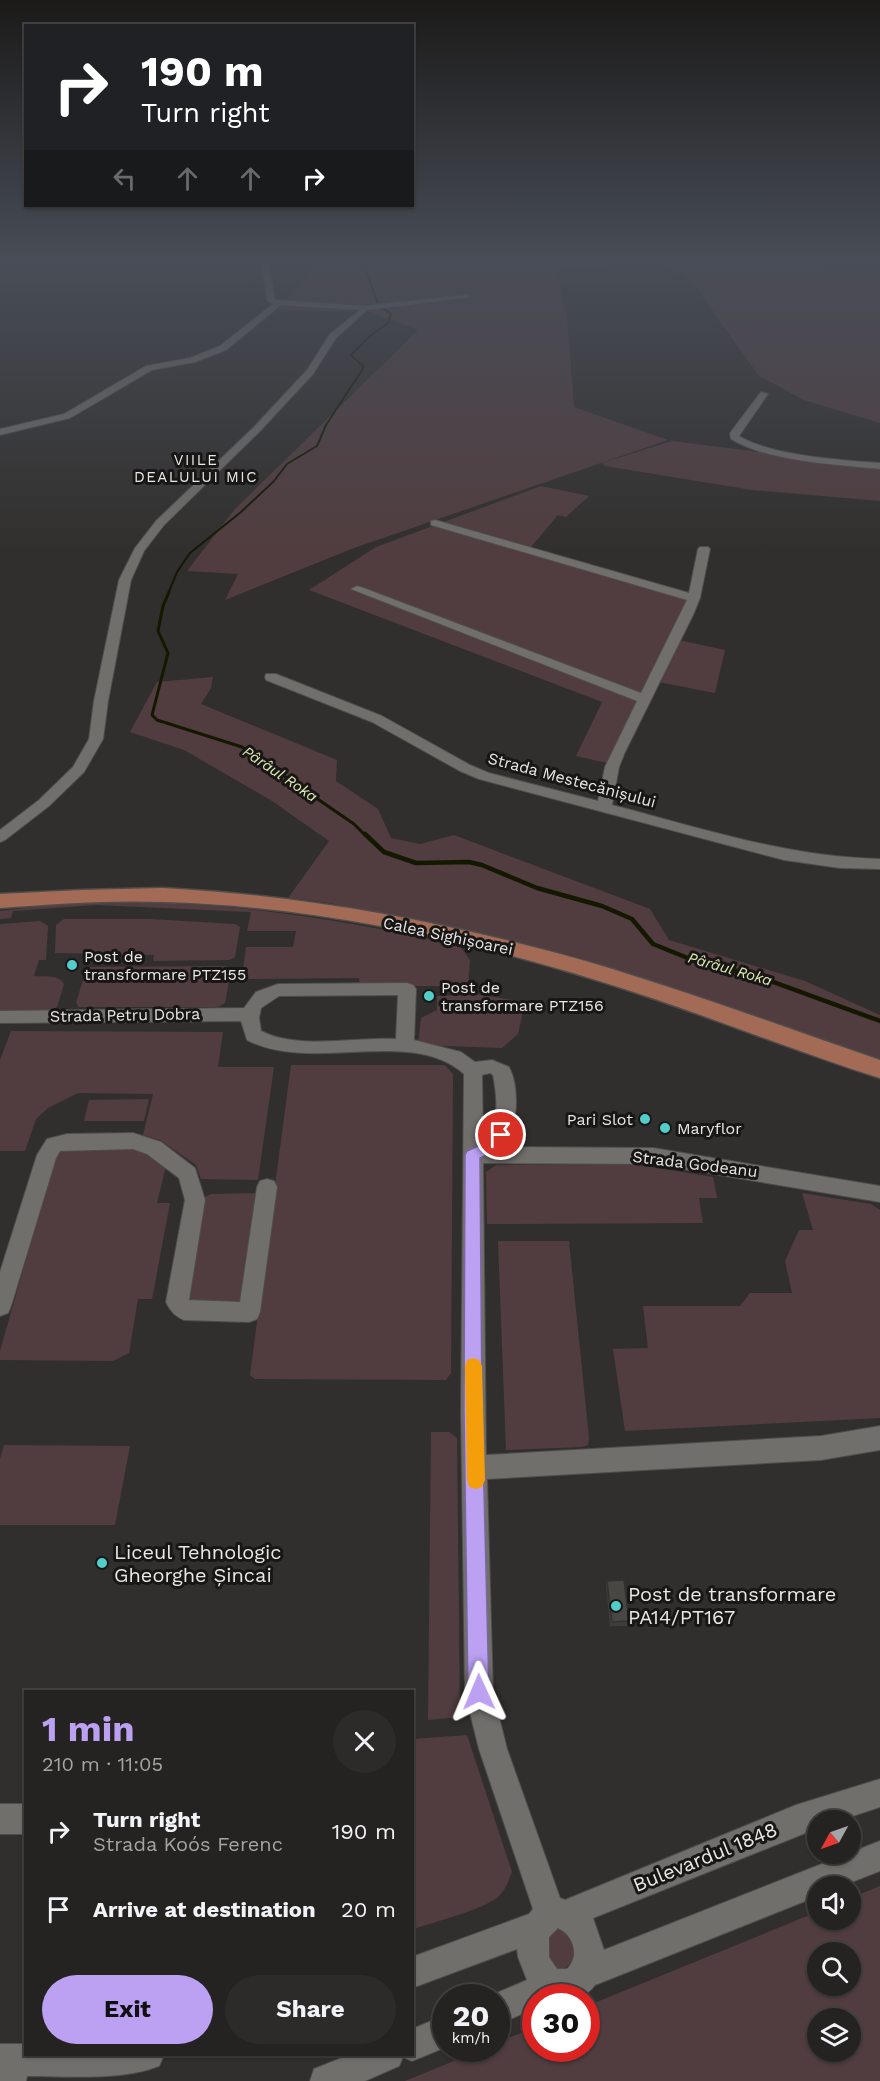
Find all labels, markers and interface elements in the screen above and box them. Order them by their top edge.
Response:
text: 190 m [141,47,264,96]
icon: right [42,48,120,126]
text: Turn right [141,97,270,129]
icon: left [108,162,141,195]
icon: ahead [171,162,204,195]
icon: ahead [234,162,267,195]
icon: right [297,162,330,195]
district label: VIILE DEALULUI MIC [134,451,258,486]
water label: Pârâul Roka [239,742,321,806]
street label: Strada Mestecănișului [486,748,658,812]
street label: Calea Sighișoarei [381,913,515,959]
place label: Post de transformare PTZ155 [84,947,246,984]
water label: Pârâul Roka [686,948,774,990]
marker: Post de transformare PTZ155 [65,958,79,972]
place label: Post de transformare PTZ156 [441,978,604,1015]
marker: Post de transformare PTZ156 [422,989,436,1003]
street label: Strada Petru Dobra [50,1004,200,1026]
pin [475,1109,526,1160]
place label: Pari Slot [567,1110,633,1129]
marker: Pari Slot [638,1112,652,1126]
icon: arrive [484,1118,517,1151]
place label: Maryflor [677,1119,742,1138]
marker: Maryflor [658,1121,672,1135]
street label: Strada Godeanu [631,1147,759,1181]
place label: Liceul Tehnologic Gheorghe Șincai [114,1540,282,1587]
marker: Liceul Tehnologic Gheorghe Șincai [95,1556,109,1570]
place label: Post de transformare PA14/PT167 [628,1582,836,1629]
marker: Post de transformare PA14/PT167 [609,1599,623,1613]
position arrow [447,1660,511,1724]
text: 1 min [42,1708,134,1750]
button: close [333,1710,396,1773]
text: 210 m · 11:05 [42,1752,163,1776]
text: Turn right [93,1807,200,1832]
north arrow [807,1810,861,1864]
map controls [807,1810,861,2062]
icon: right [42,1815,75,1848]
street label: Bulevardul 1848 [629,1817,781,1897]
text: 190 m [332,1819,396,1844]
text: Strada Koós Ferenc [93,1832,283,1856]
button: sound [807,1876,861,1930]
icon: arrive [42,1893,75,1926]
text: Arrive at destination [93,1897,316,1922]
text: 20 m [341,1897,396,1922]
button: search [807,1942,861,1996]
button: Exit [42,1975,213,2044]
button: Share [225,1975,396,2044]
speed limit sign: 30 [522,1984,600,2062]
text: 20 [452,1998,490,2033]
button: layers [807,2008,861,2062]
text: km/h [452,2029,490,2047]

